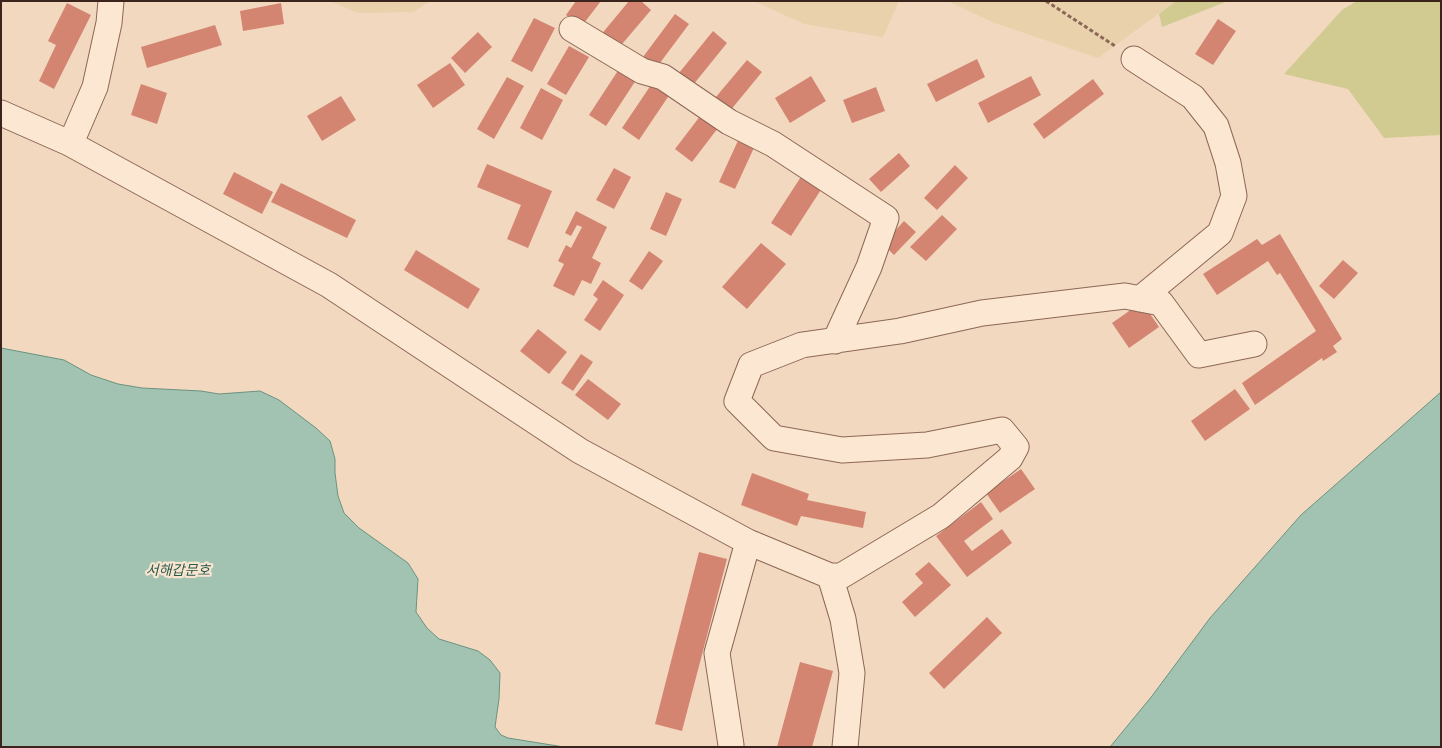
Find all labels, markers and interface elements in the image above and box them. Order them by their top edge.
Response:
water label: 서해갑문호 [146,563,210,579]

